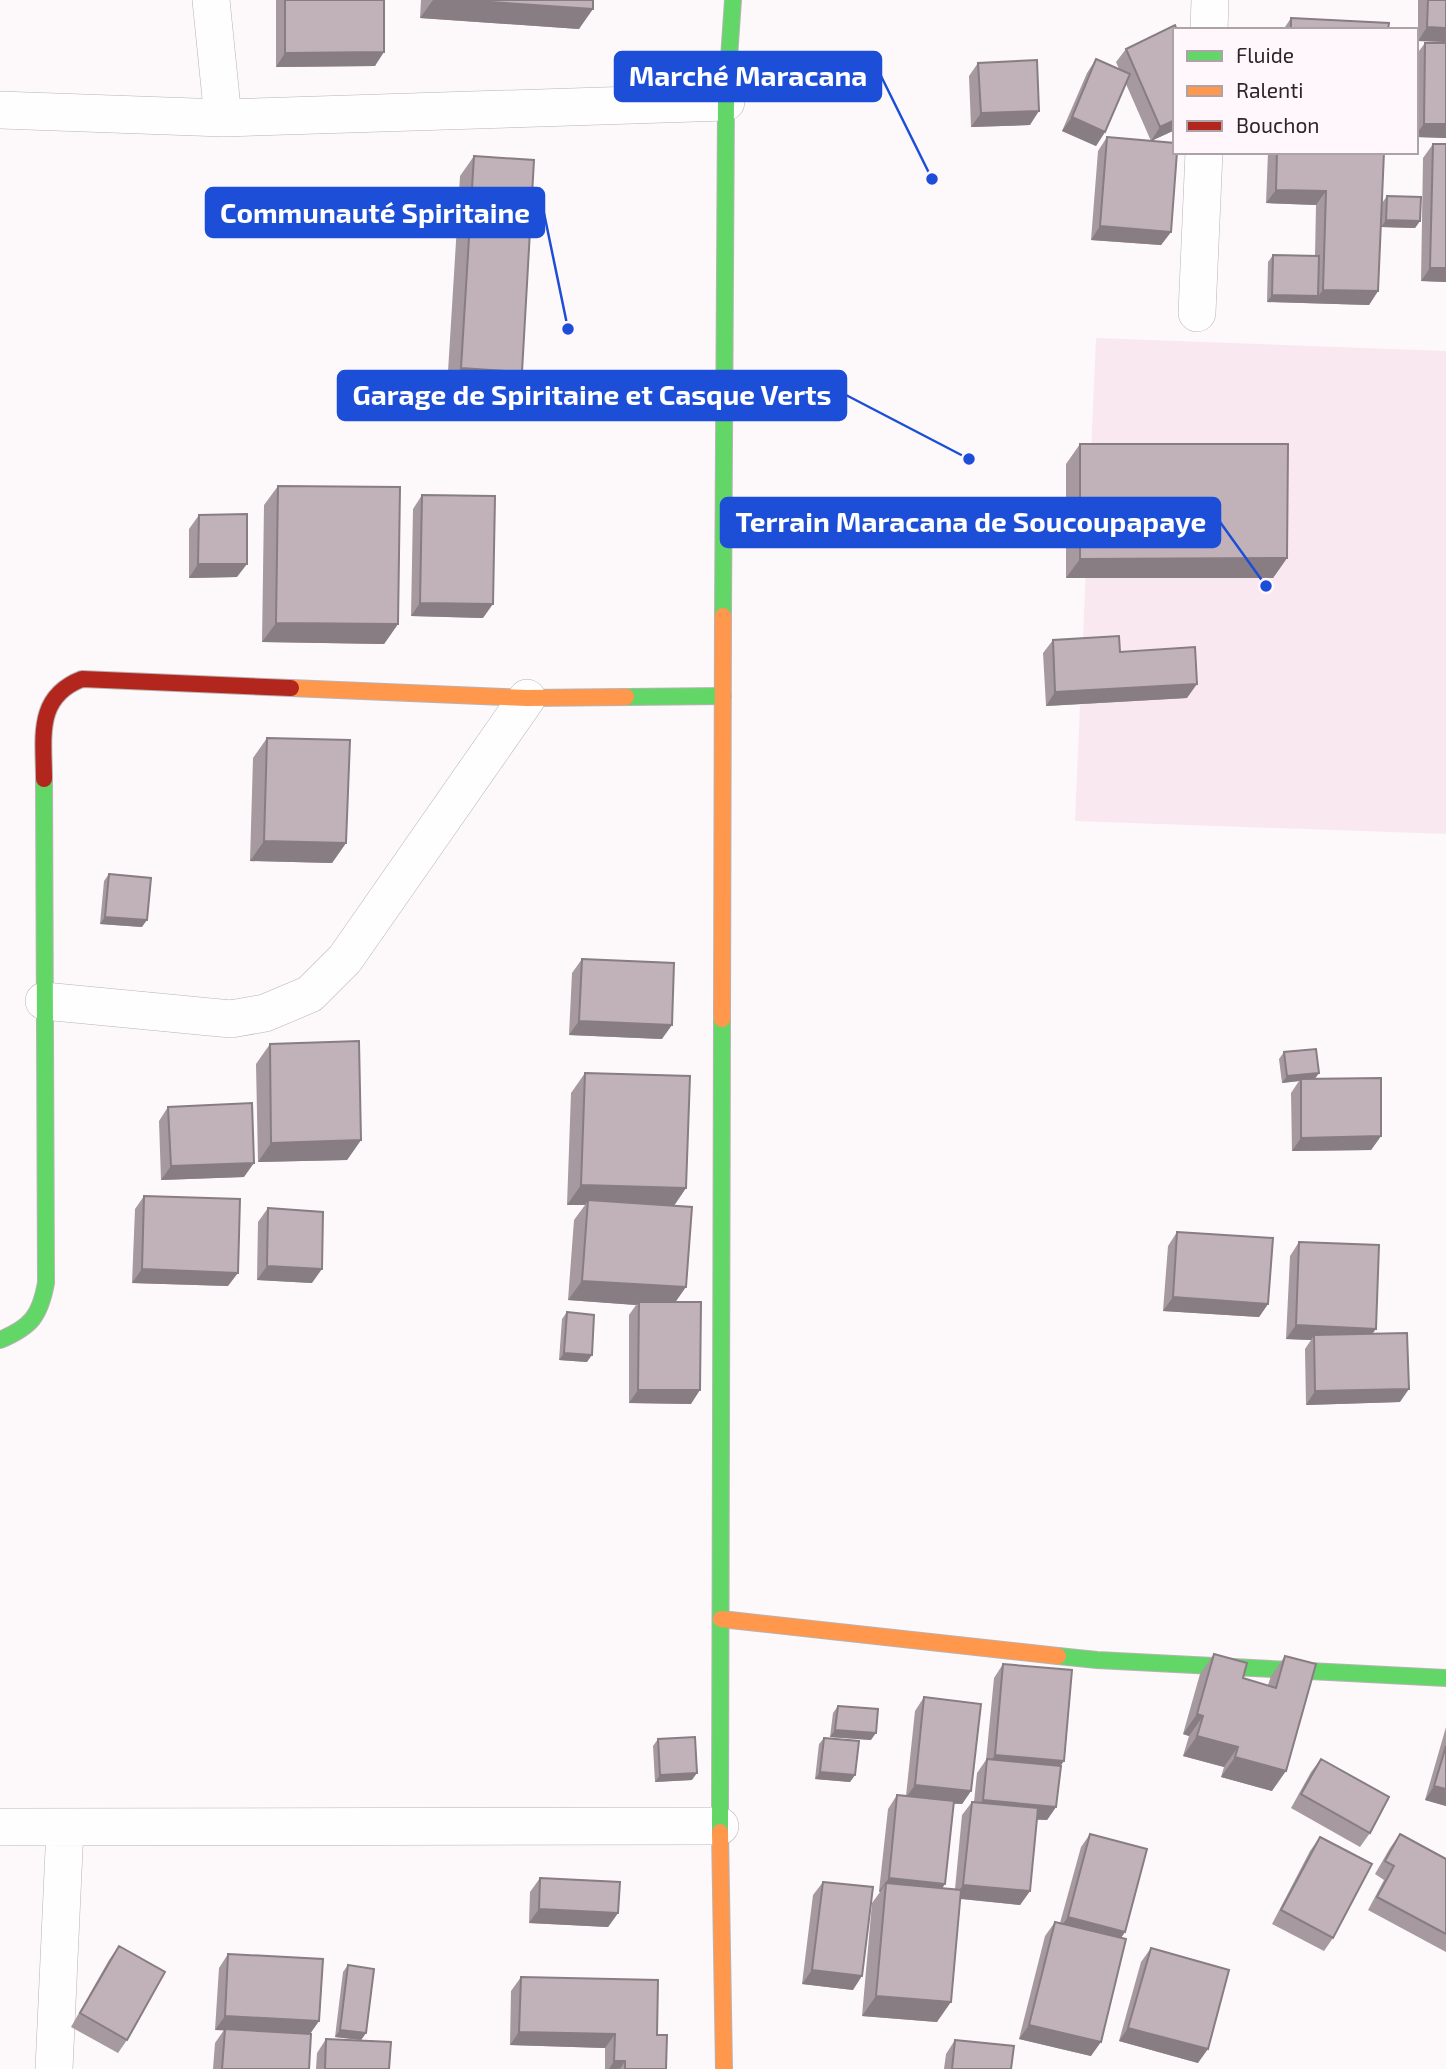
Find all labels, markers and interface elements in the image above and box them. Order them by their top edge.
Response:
legend [1173,28,1418,154]
text: Fluide [1236,42,1294,67]
callout: Marché Maracana [615,52,881,101]
text: Marché Maracana [629,58,867,92]
text: Ralenti [1236,77,1303,102]
text: Bouchon [1236,112,1320,137]
callout: Communauté Spiritaine [206,188,544,237]
text: Communauté Spiritaine [220,195,530,229]
callout: Garage de Spiritaine et Casque Verts [338,371,846,420]
text: Garage de Spiritaine et Casque Verts [353,377,831,411]
callout: Terrain Maracana de Soucoupapaye [721,498,1220,547]
text: Terrain Maracana de Soucoupapaye [736,504,1206,538]

